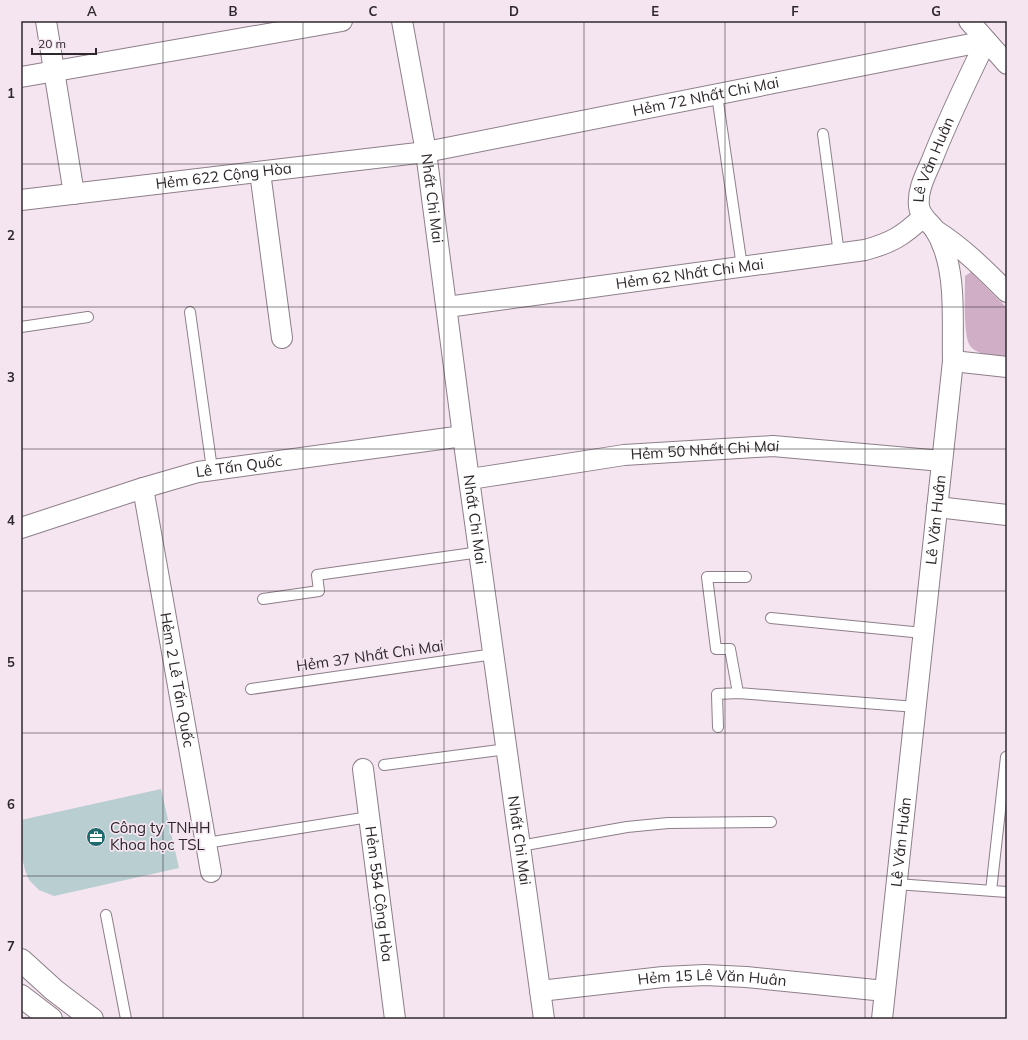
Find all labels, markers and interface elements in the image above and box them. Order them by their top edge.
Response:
text: A [87,3,97,19]
text: B [229,3,238,19]
text: C [369,3,378,19]
text: D [509,3,519,19]
text: E [651,3,659,19]
text: F [791,3,799,19]
text: G [931,3,941,19]
scale bar [32,30,96,56]
text: 20 m [38,36,66,51]
street label: Hẻm 72 Nhất Chi Mai [631,72,781,120]
text: 1 [7,85,15,101]
street label: Lê Văn Huân [909,114,958,203]
street label: Nhất Chi Mai [417,152,448,244]
street label: Hẻm 622 Cộng Hòa [154,158,293,193]
text: 2 [7,227,15,243]
street label: Hẻm 62 Nhất Chi Mai [615,254,765,293]
text: 3 [7,369,15,385]
street label: Hẻm 50 Nhất Chi Mai [630,436,780,464]
street label: Lê Tấn Quốc [194,451,283,481]
street label: Nhất Chi Mai [459,474,491,566]
street label: Lê Văn Huân [921,474,950,566]
text: 4 [7,512,15,528]
street label: Hẻm 2 Lê Tấn Quốc [156,611,199,749]
street label: Hẻm 37 Nhất Chi Mai [295,636,445,675]
text: 5 [7,654,15,670]
street label: Nhất Chi Mai [504,794,535,886]
text: 6 [7,796,15,812]
street label: Lê Văn Huân [886,796,915,888]
place label: Công ty TNHH Khoa học TSL [110,818,211,854]
street label: Hẻm 554 Cộng Hòa [361,825,398,963]
office icon: Công ty TNHH Khoa học TSL [85,826,107,848]
text: 7 [7,938,15,954]
street label: Hẻm 15 Lê Văn Huân [637,965,787,990]

